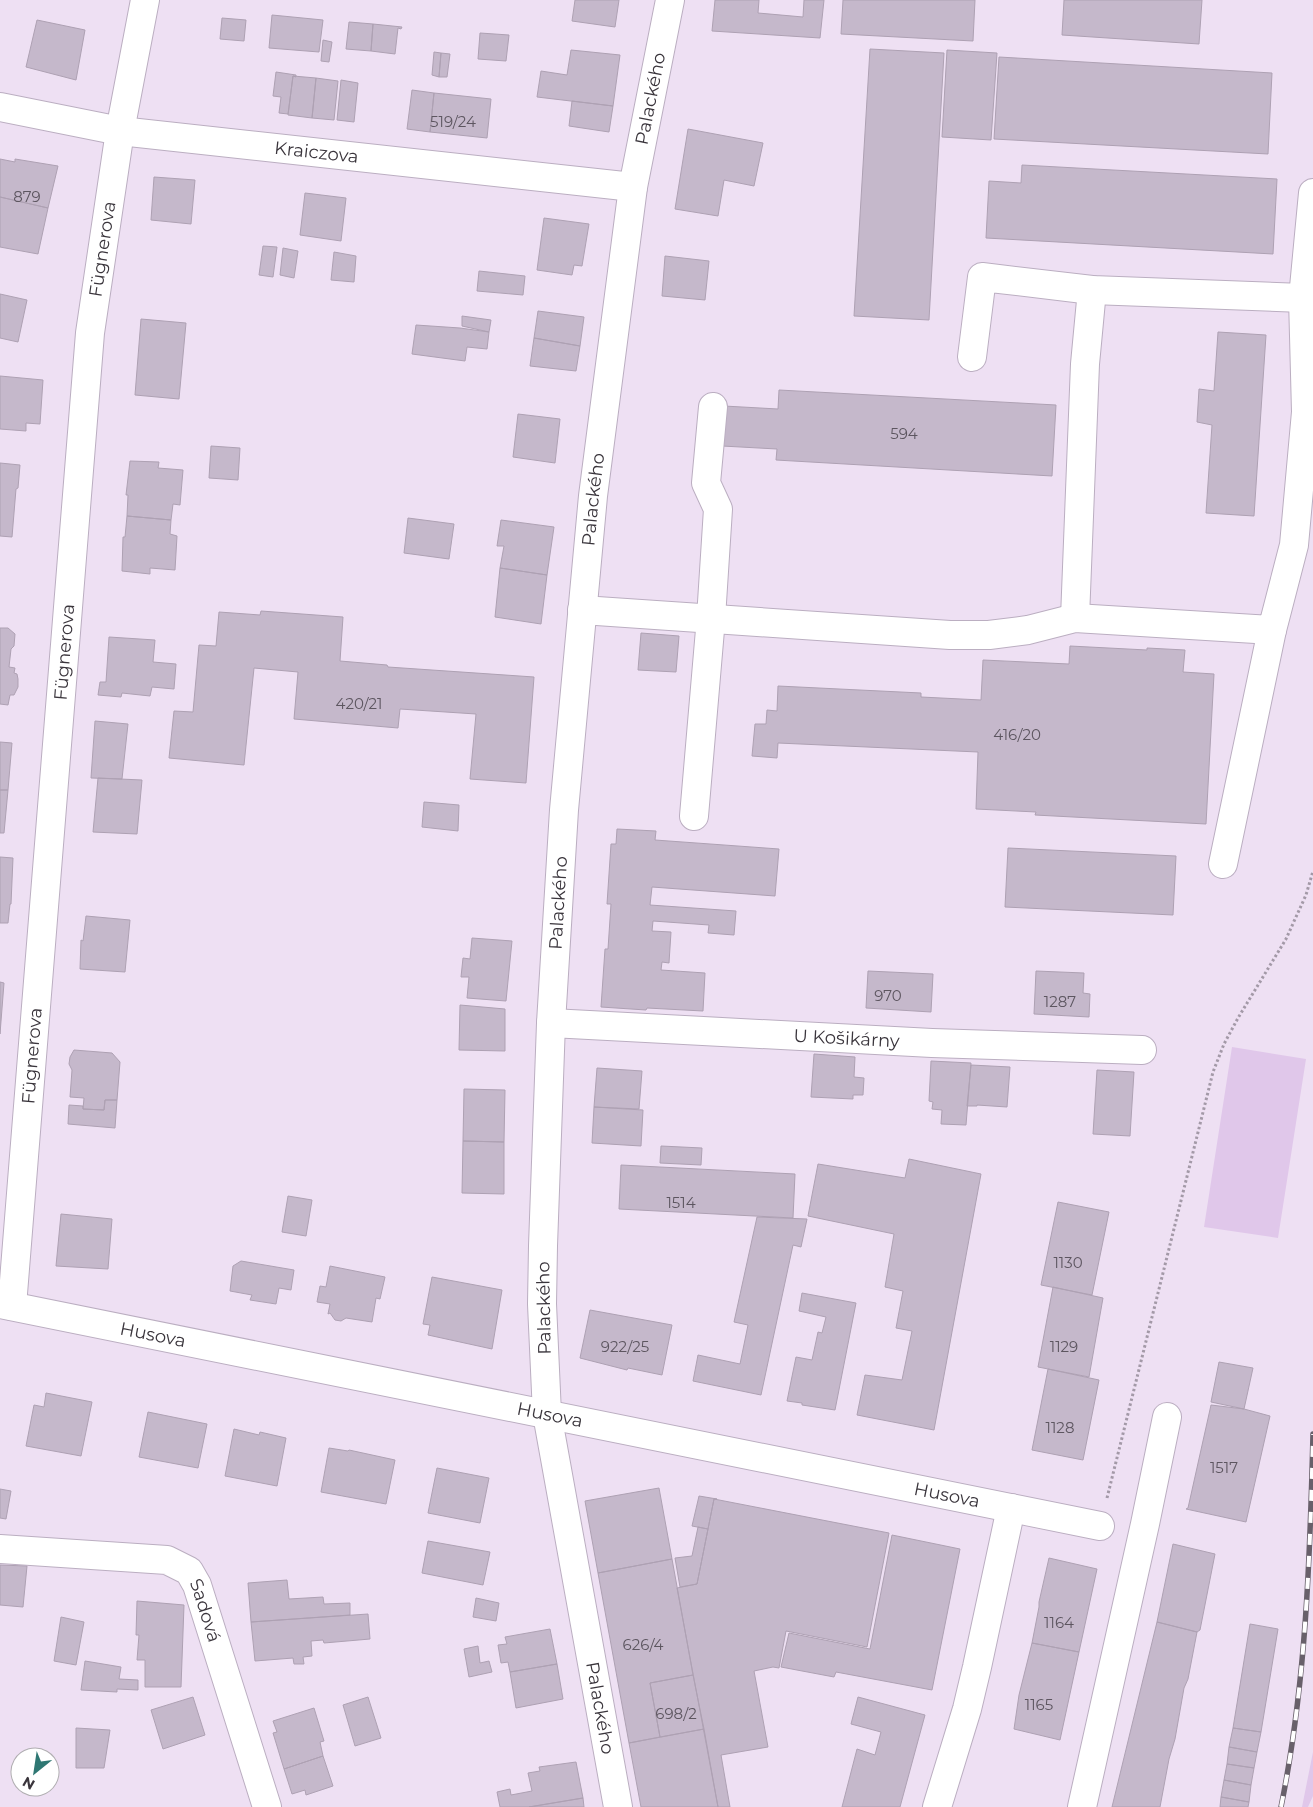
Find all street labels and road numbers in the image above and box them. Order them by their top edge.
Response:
street label: Palackého [631,51,670,147]
street label: Kraiczova [273,137,360,168]
street label: Fügnerova [84,200,120,298]
street label: Palackého [577,452,609,547]
street label: Fügnerova [50,603,79,701]
street label: Palackého [545,856,572,950]
street label: Fügnerova [17,1007,47,1105]
street label: U Košikárny [793,1025,900,1052]
street label: Palackého [532,1261,556,1355]
street label: Husova [118,1317,188,1352]
street label: Husova [515,1398,585,1432]
street label: Husova [912,1478,982,1512]
street label: Sadová [185,1575,225,1645]
street label: Palackého [581,1660,619,1756]

